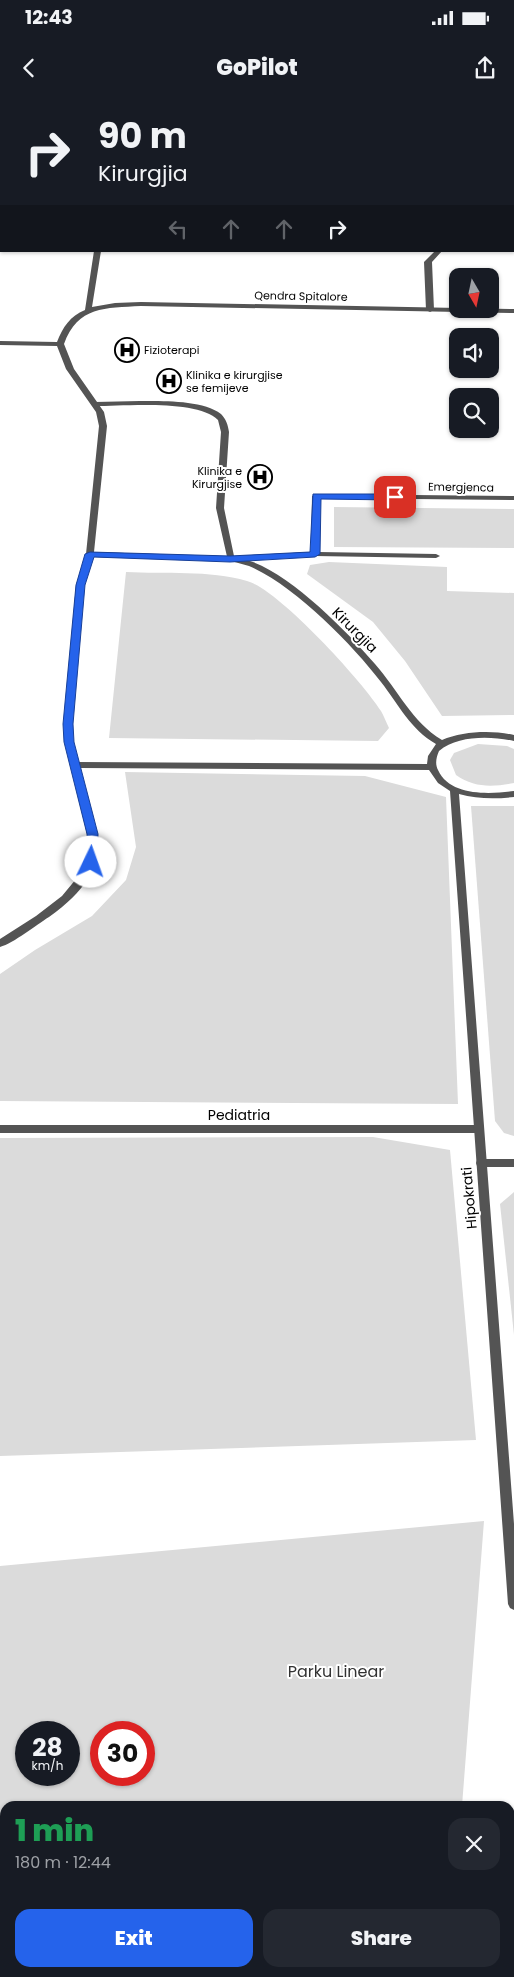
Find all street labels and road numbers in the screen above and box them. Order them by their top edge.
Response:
street label: Qendra Spitalore [254,287,348,305]
street label: Emergjenca [428,478,494,496]
street label: Kirurgjia [328,603,382,657]
street label: Pediatria [208,1105,270,1125]
street label: Hipokrati [456,1166,482,1230]

